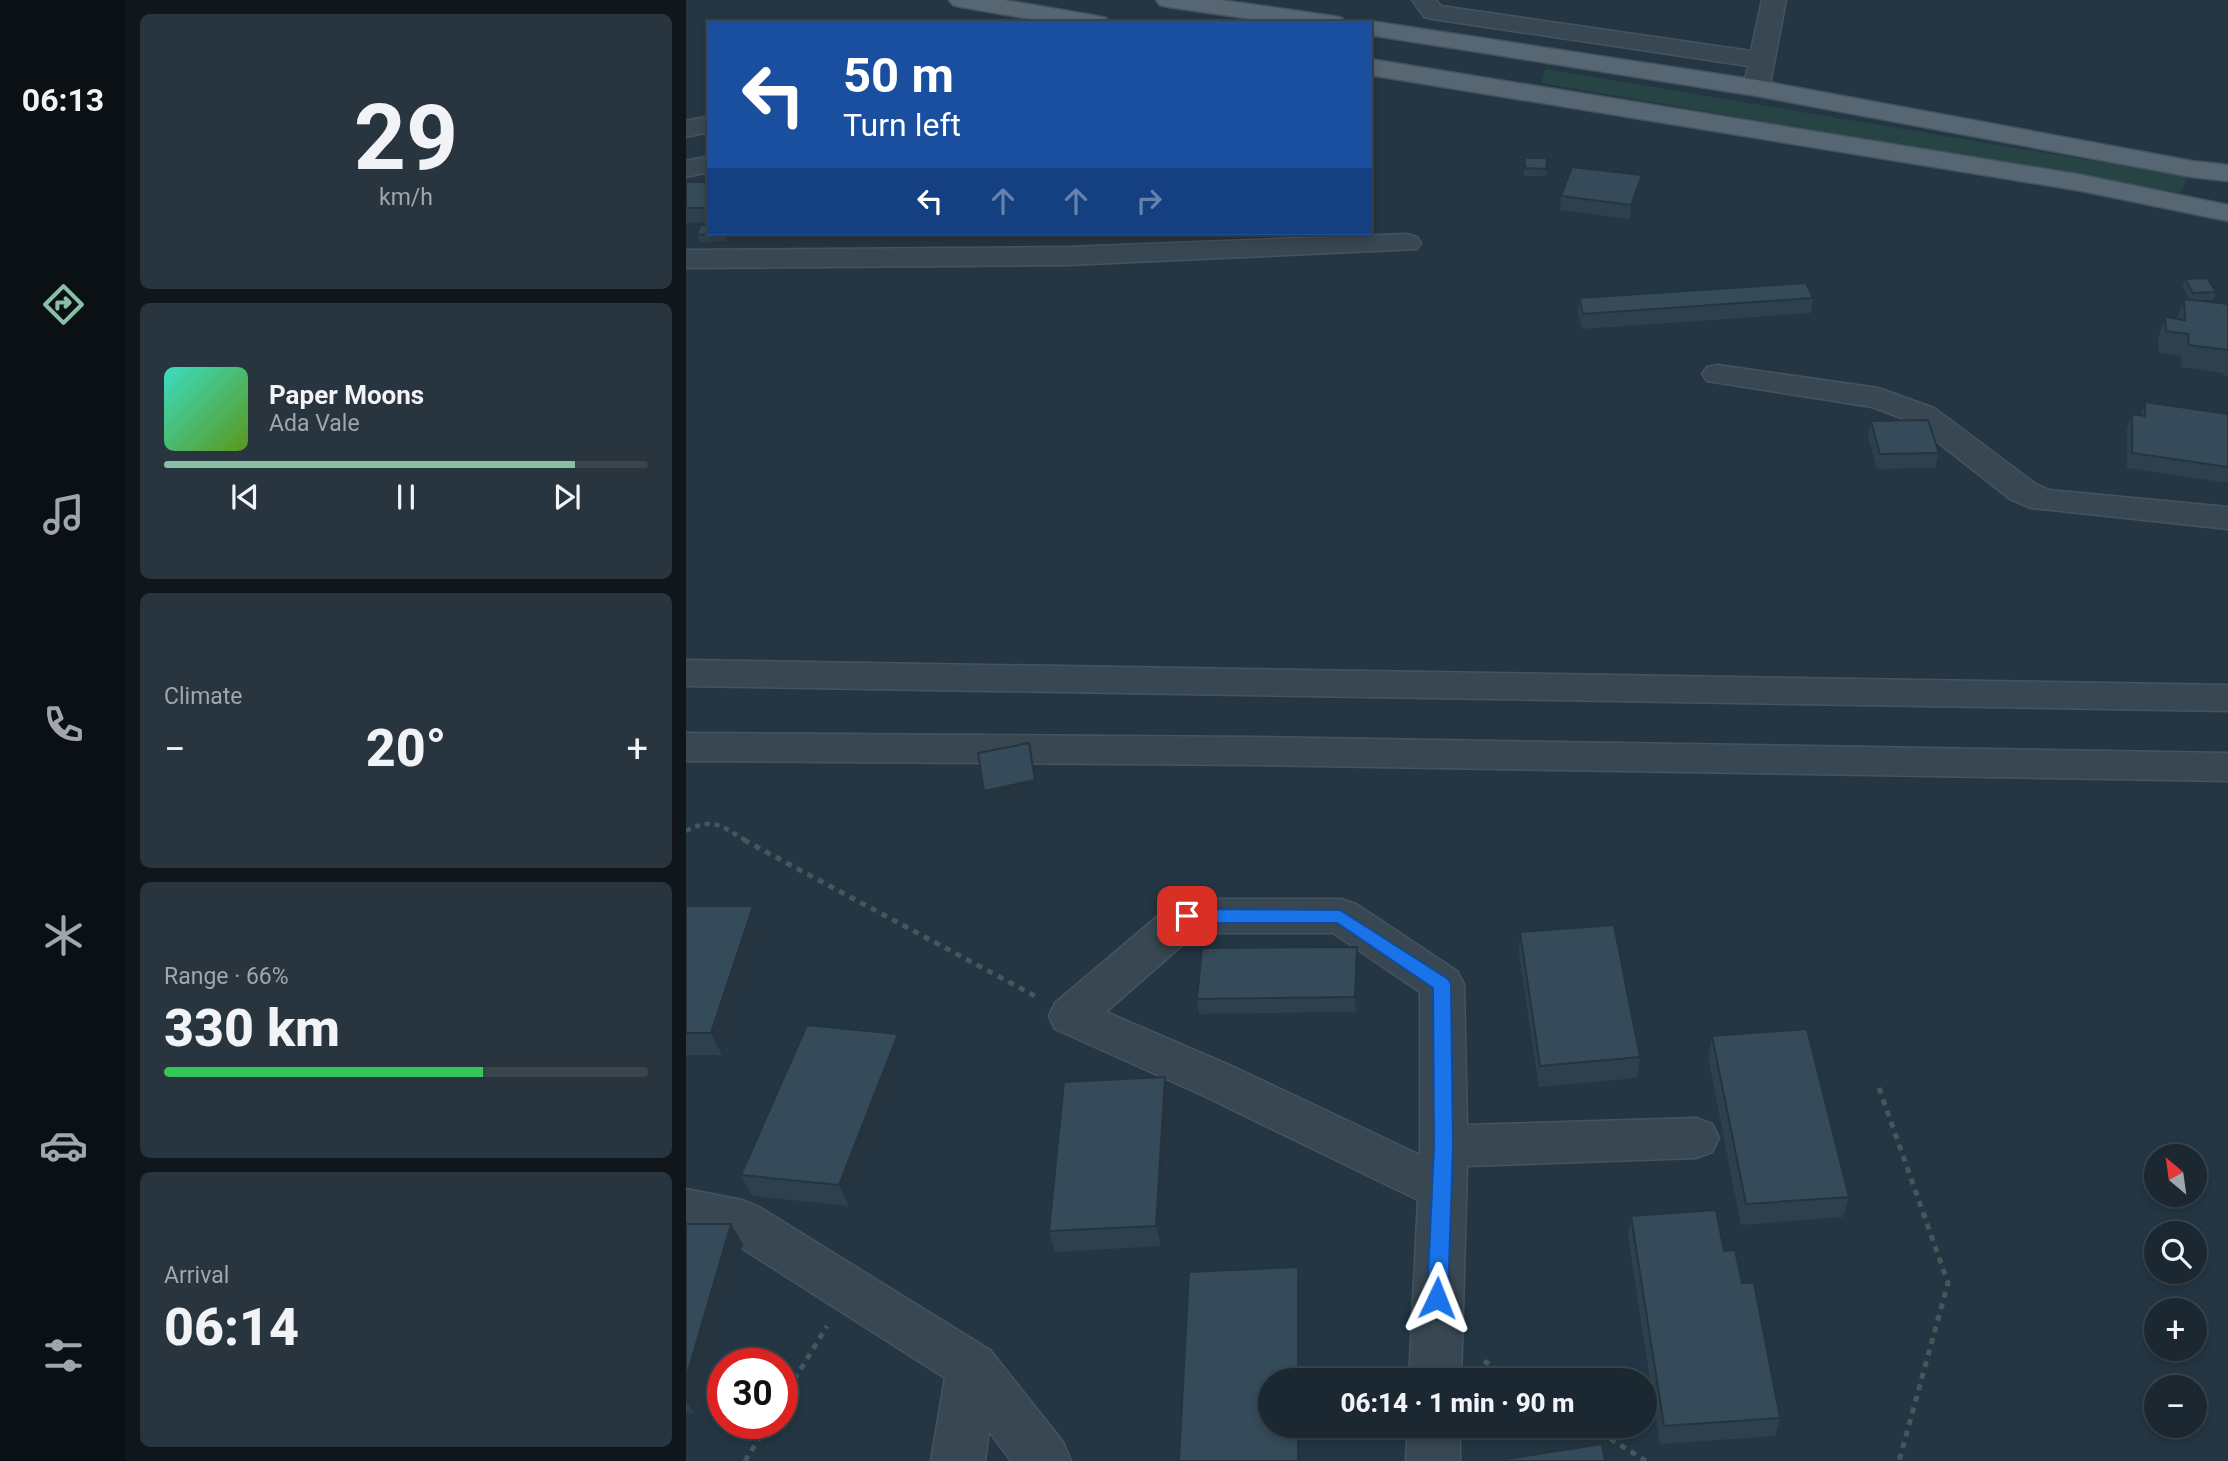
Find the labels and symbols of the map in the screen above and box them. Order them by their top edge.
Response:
pin [1157,886,1217,946]
north arrow [2144,1144,2207,1208]
position arrow [1400,1261,1474,1335]
speed limit sign: 30 [707,1348,798,1439]

